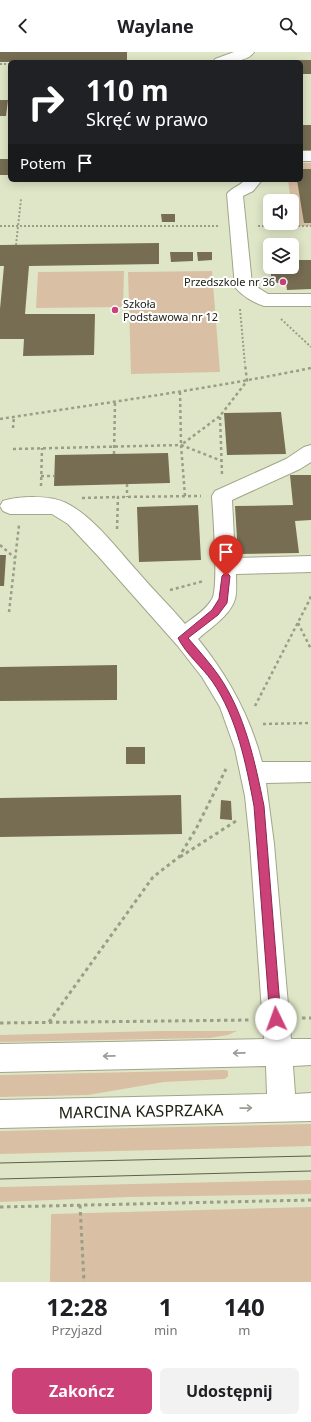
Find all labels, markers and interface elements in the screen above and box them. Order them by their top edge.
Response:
text: Waylane [117,14,194,38]
icon: back [12,15,34,37]
icon: search [277,15,299,37]
text: 110 m [86,71,169,109]
icon: right [20,76,72,128]
text: Skręć w prawo [86,107,208,131]
icon: arrive [74,152,96,174]
text: Potem [20,153,66,173]
map controls [263,194,299,274]
button: sound [263,194,299,230]
button: layers [263,238,299,274]
place label: Przedszkole nr 36 [184,274,275,289]
marker: Przedszkole nr 36 [278,277,288,287]
place label: Szkoła Podstawowa nr 12 [123,296,218,324]
marker: Szkoła Podstawowa nr 12 [110,305,120,315]
pin [209,535,243,576]
icon: arrive [215,541,237,563]
position arrow [255,998,297,1040]
one-way arrow [233,1050,246,1057]
one-way arrow [103,1052,116,1060]
street label: MARCINA KASPRZAKA [58,1099,224,1123]
one-way arrow [239,1104,252,1112]
text: 12:28 [46,1290,108,1323]
text: 1 [159,1290,173,1323]
text: 140 [224,1290,265,1323]
text: Przyjazd [52,1321,102,1339]
text: min [154,1321,177,1339]
text: m [238,1321,250,1339]
button: Zakończ [12,1368,152,1414]
button: Udostępnij [160,1368,299,1414]

